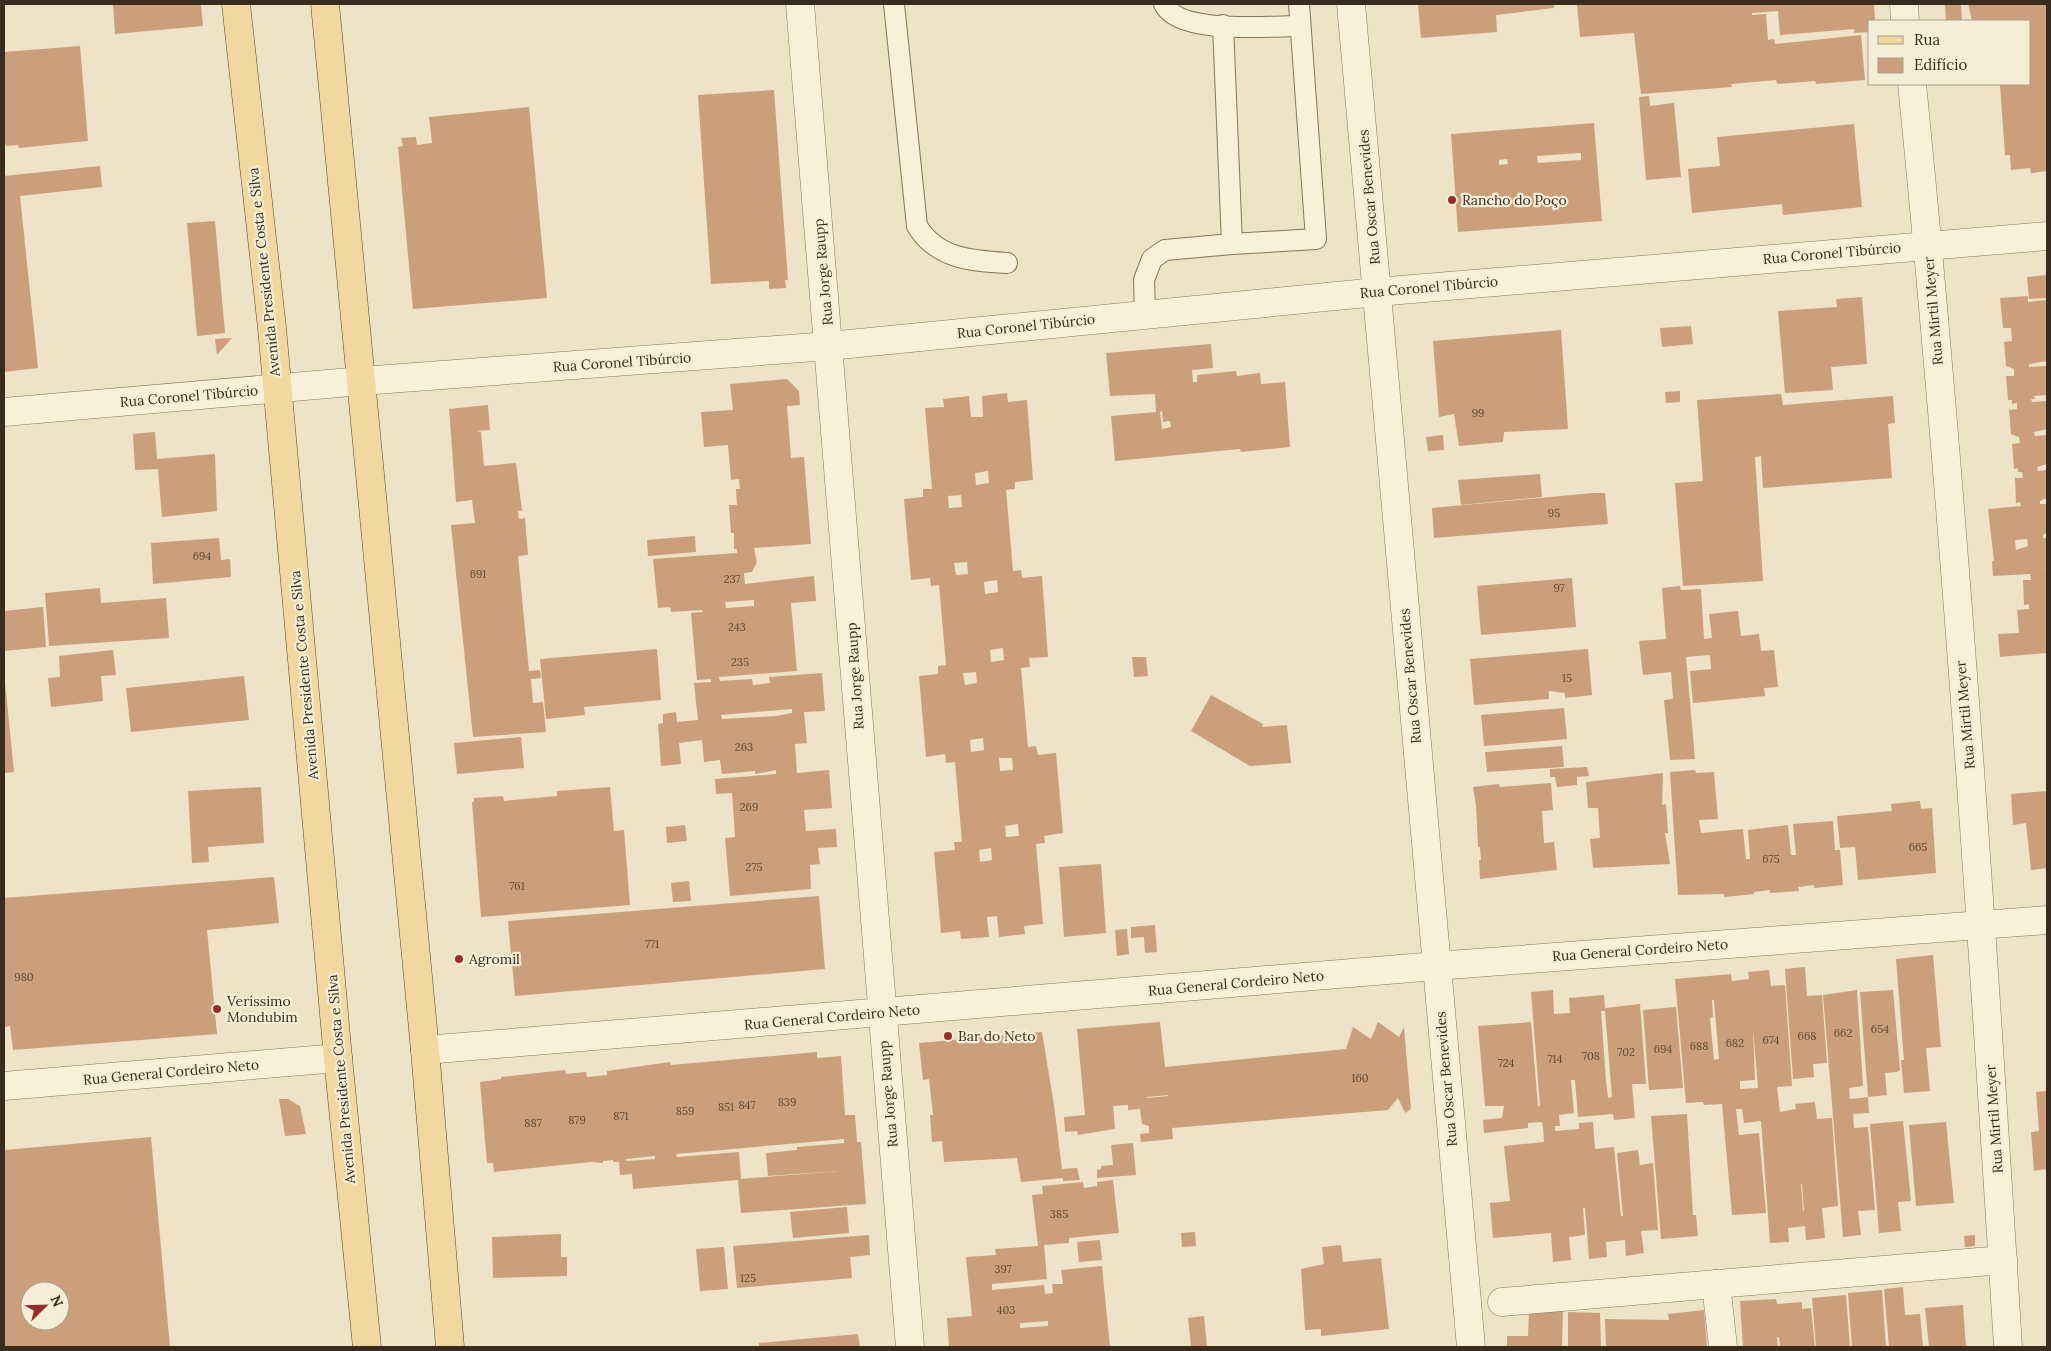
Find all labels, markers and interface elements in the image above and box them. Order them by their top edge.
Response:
legend [1868,20,2031,85]
text: Rua [1914,30,1940,49]
text: Edifício [1914,55,1967,74]
street label: Rua Oscar Benevides [1354,129,1384,265]
street label: Avenida Presidente Costa e Silva [244,167,284,378]
place label: Rancho do Poço [1462,191,1567,209]
marker: Rancho do Poço [1446,194,1458,206]
street label: Rua Jorge Raupp [809,218,837,326]
street label: Rua Coronel Tibúrcio [1762,238,1902,268]
street label: Rua Mirtil Meyer [1919,256,1947,366]
street label: Rua Coronel Tibúrcio [1359,272,1499,302]
street label: Rua Coronel Tibúrcio [956,310,1096,342]
street label: Rua Coronel Tibúrcio [552,348,692,376]
street label: Rua Coronel Tibúrcio [119,381,259,411]
house number: 99 [1472,406,1484,420]
house number: 95 [1548,506,1560,520]
house number: 694 [193,549,211,563]
house number: 691 [470,567,486,581]
street label: Avenida Presidente Costa e Silva [286,570,322,781]
house number: 237 [724,572,740,586]
house number: 97 [1553,581,1565,595]
street label: Rua Oscar Benevides [1395,608,1425,744]
house number: 243 [728,620,746,634]
street label: Rua Jorge Raupp [842,622,868,730]
house number: 235 [731,655,749,669]
street label: Rua Mirtil Meyer [1951,660,1979,770]
house number: 15 [1562,671,1572,685]
house number: 263 [735,740,753,754]
house number: 269 [740,800,758,814]
house number: 665 [1909,840,1927,854]
house number: 675 [1762,852,1780,866]
house number: 275 [746,860,762,874]
house number: 761 [509,879,525,893]
street label: Rua General Cordeiro Neto [1551,935,1729,965]
house number: 771 [645,937,659,951]
place label: Agromil [468,950,520,968]
marker: Agromil [453,953,465,965]
street label: Rua General Cordeiro Neto [1147,966,1325,1000]
house number: 980 [14,970,34,984]
street label: Avenida Presidente Costa e Silva [323,974,359,1185]
place label: Veríssimo Mondubim [226,992,298,1026]
street label: Rua General Cordeiro Neto [743,1000,921,1034]
marker: Veríssimo Mondubim [211,1003,223,1015]
street label: Rua Oscar Benevides [1431,1011,1461,1147]
house number: 654 [1871,1022,1889,1036]
house number: 662 [1834,1026,1852,1040]
place label: Bar do Neto [958,1027,1036,1045]
house number: 668 [1798,1029,1816,1043]
marker: Bar do Neto [942,1030,954,1042]
house number: 674 [1762,1033,1780,1047]
house number: 682 [1726,1036,1744,1050]
house number: 688 [1690,1039,1708,1053]
street label: Rua Jorge Raupp [874,1040,902,1148]
house number: 694 [1654,1042,1672,1056]
house number: 702 [1617,1045,1635,1059]
house number: 708 [1582,1049,1600,1063]
house number: 714 [1547,1052,1563,1066]
street label: Rua General Cordeiro Neto [82,1055,260,1089]
house number: 724 [1498,1056,1514,1070]
street label: Rua Mirtil Meyer [1981,1064,2007,1174]
house number: 160 [1351,1071,1369,1085]
house number: 839 [778,1095,796,1109]
house number: 847 [738,1098,756,1112]
house number: 851 [718,1100,734,1114]
house number: 859 [676,1104,694,1118]
house number: 871 [613,1109,629,1123]
house number: 879 [568,1113,586,1127]
house number: 887 [524,1116,542,1130]
house number: 385 [1050,1207,1068,1221]
house number: 397 [994,1262,1012,1276]
house number: 125 [740,1271,756,1285]
north arrow [20,1281,70,1331]
text: N [47,1292,67,1310]
house number: 403 [997,1303,1015,1317]

